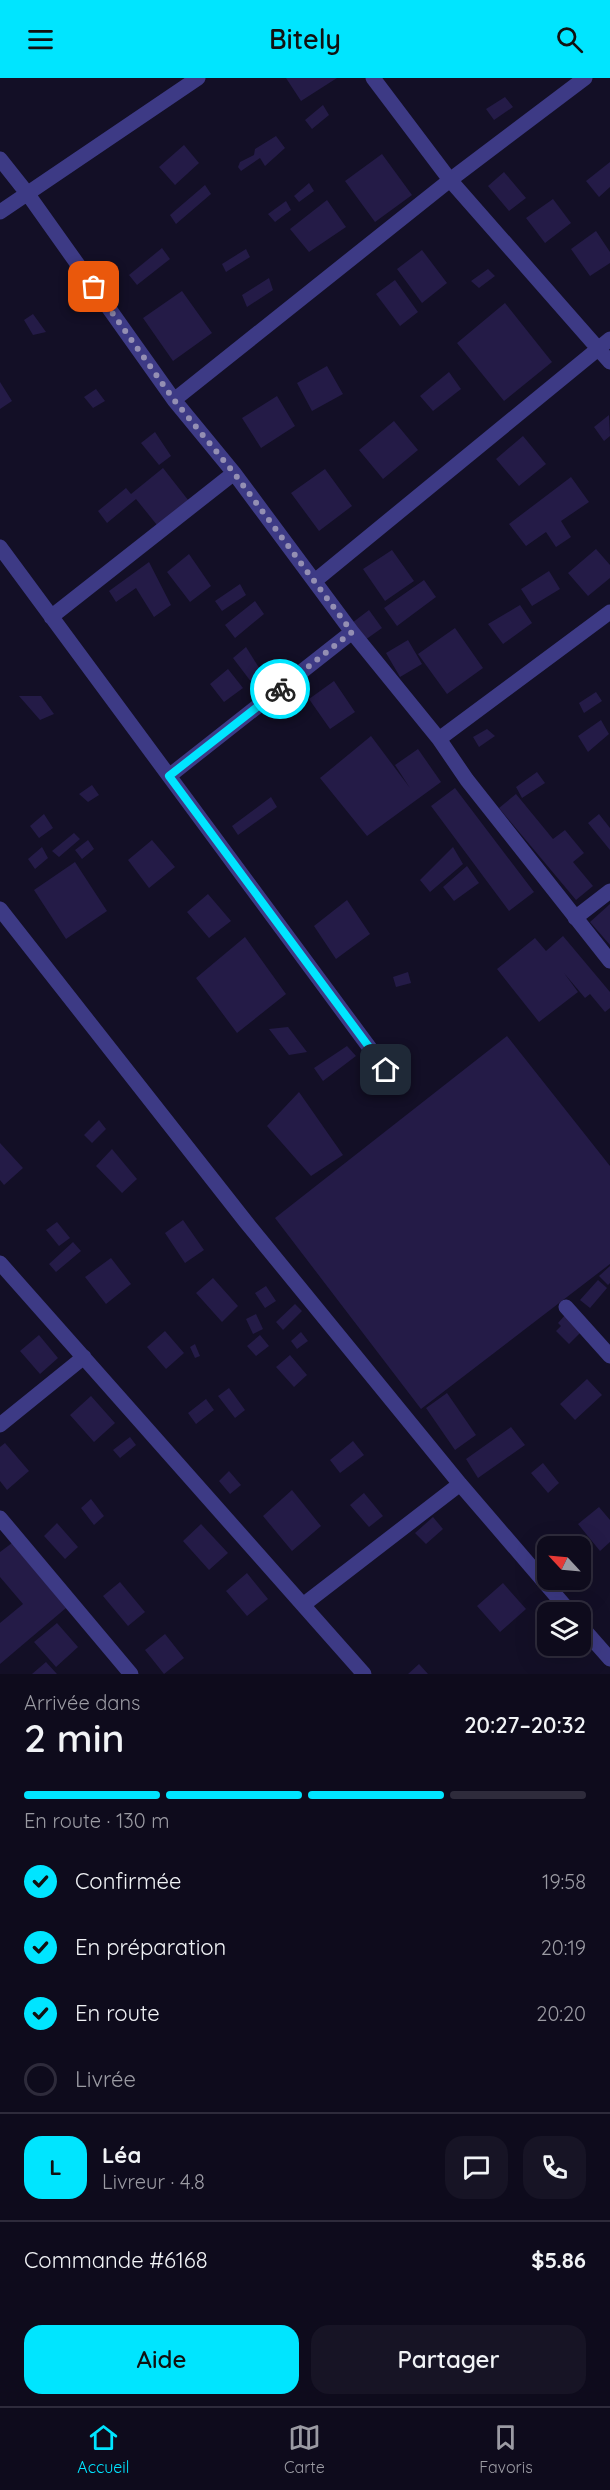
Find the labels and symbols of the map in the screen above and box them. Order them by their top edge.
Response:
pin [68,261,119,312]
courier [250,659,310,719]
pin [360,1044,411,1095]
north arrow [537,1536,591,1590]

